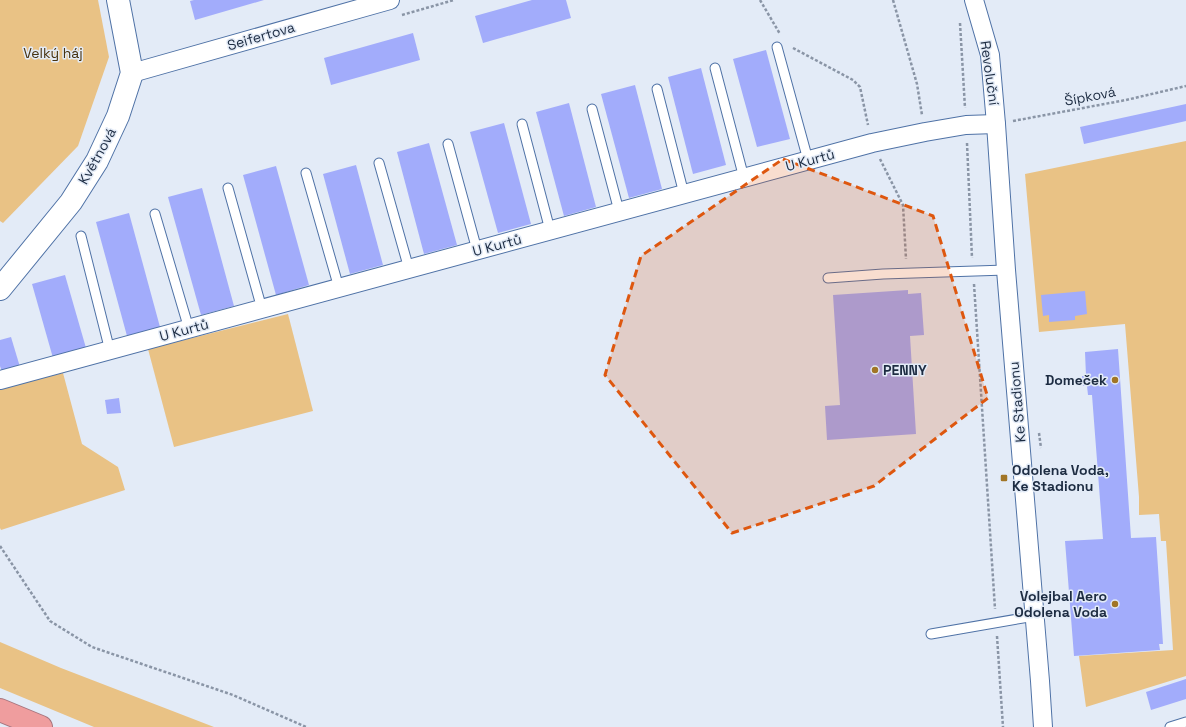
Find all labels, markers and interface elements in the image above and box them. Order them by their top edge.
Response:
street label: Seifertova [225,18,297,54]
street label: Revoluční [977,39,1004,107]
park label: Velký háj [23,44,83,62]
street label: Šípková [1063,82,1117,110]
street label: Květnová [74,124,120,188]
street label: U Kurtů [783,145,837,175]
street label: U Kurtů [470,230,524,260]
street label: U Kurtů [157,315,211,345]
place label: PENNY [883,361,927,379]
street label: Ke Stadionu [1004,361,1030,443]
marker: PENNY [870,365,880,375]
place label: Domeček [1045,371,1107,389]
marker: Domeček [1110,375,1120,385]
place label: Odolena Voda, Ke Stadionu [1012,461,1109,495]
marker: Odolena Voda, Ke Stadionu [999,473,1009,483]
place label: Volejbal Aero Odolena Voda [1014,587,1107,621]
marker: Volejbal Aero Odolena Voda [1110,599,1120,609]

